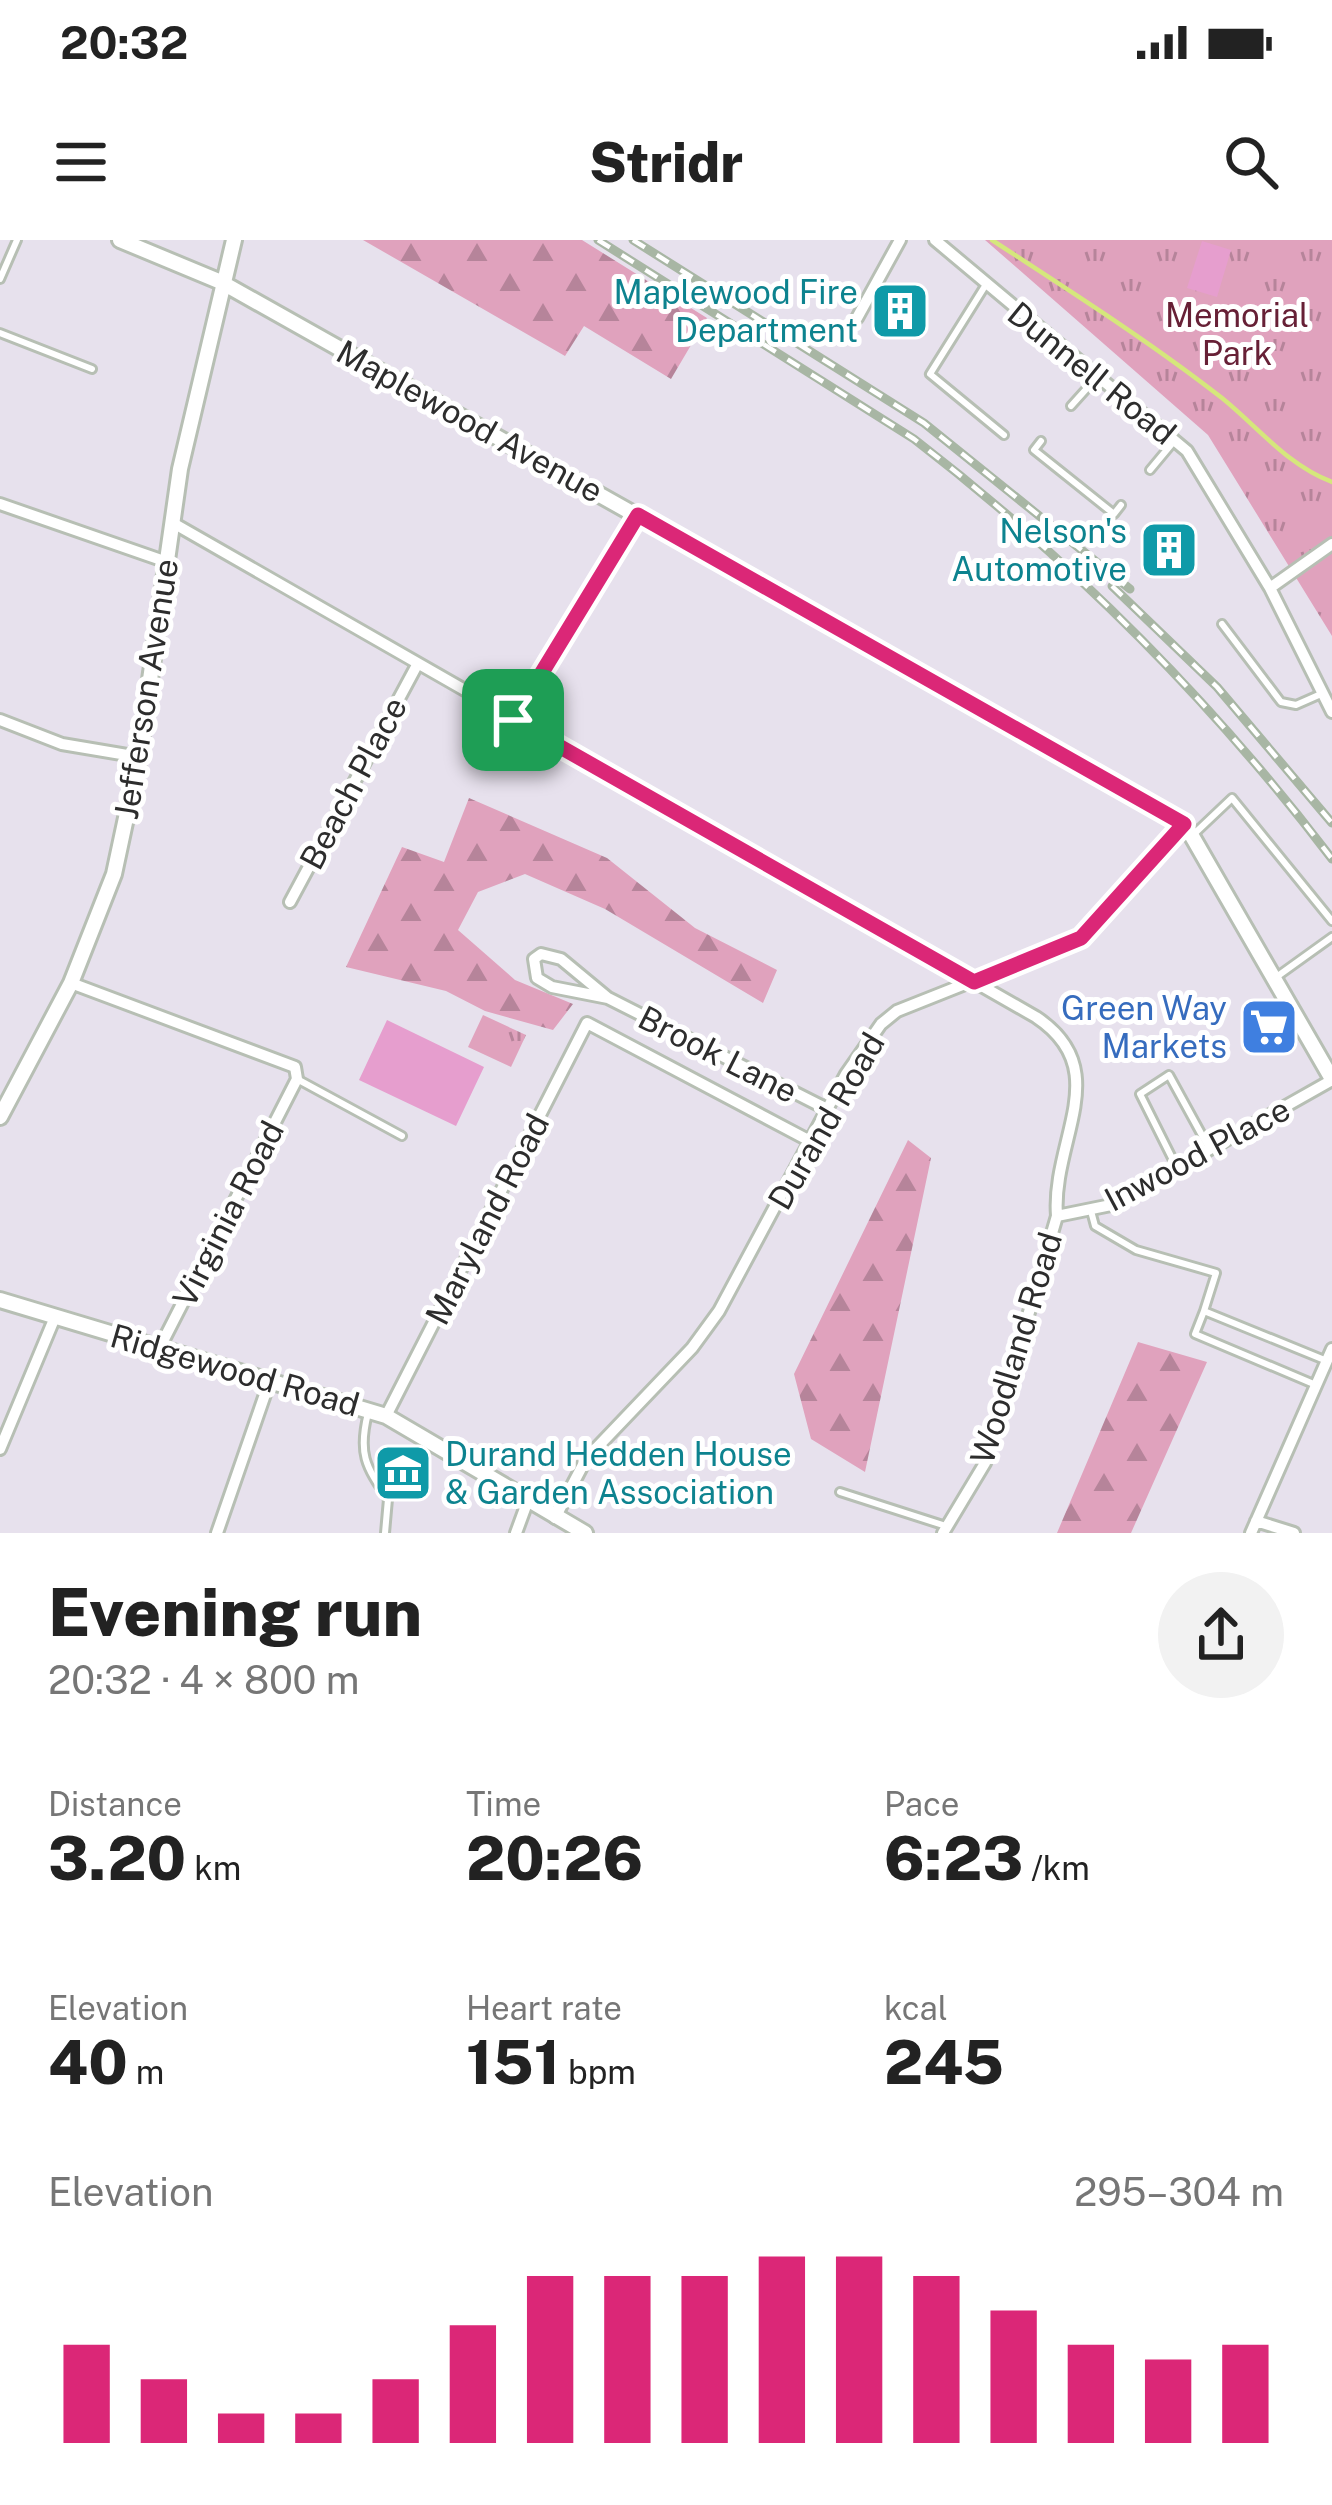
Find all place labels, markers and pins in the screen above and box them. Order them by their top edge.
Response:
place label: Maplewood Fire Department [614,273,858,349]
building icon: Maplewood Fire Department [869,280,931,342]
place label: Nelson's Automotive [951,512,1127,588]
building icon: Nelson's Automotive [1138,519,1200,581]
pin [462,669,564,771]
place label: Green Way Markets [1061,989,1227,1065]
supermarket icon: Green Way Markets [1238,996,1300,1058]
place label: Durand Hedden House & Garden Association [445,1435,792,1511]
museum icon: Durand Hedden House & Garden Association [372,1442,434,1504]

